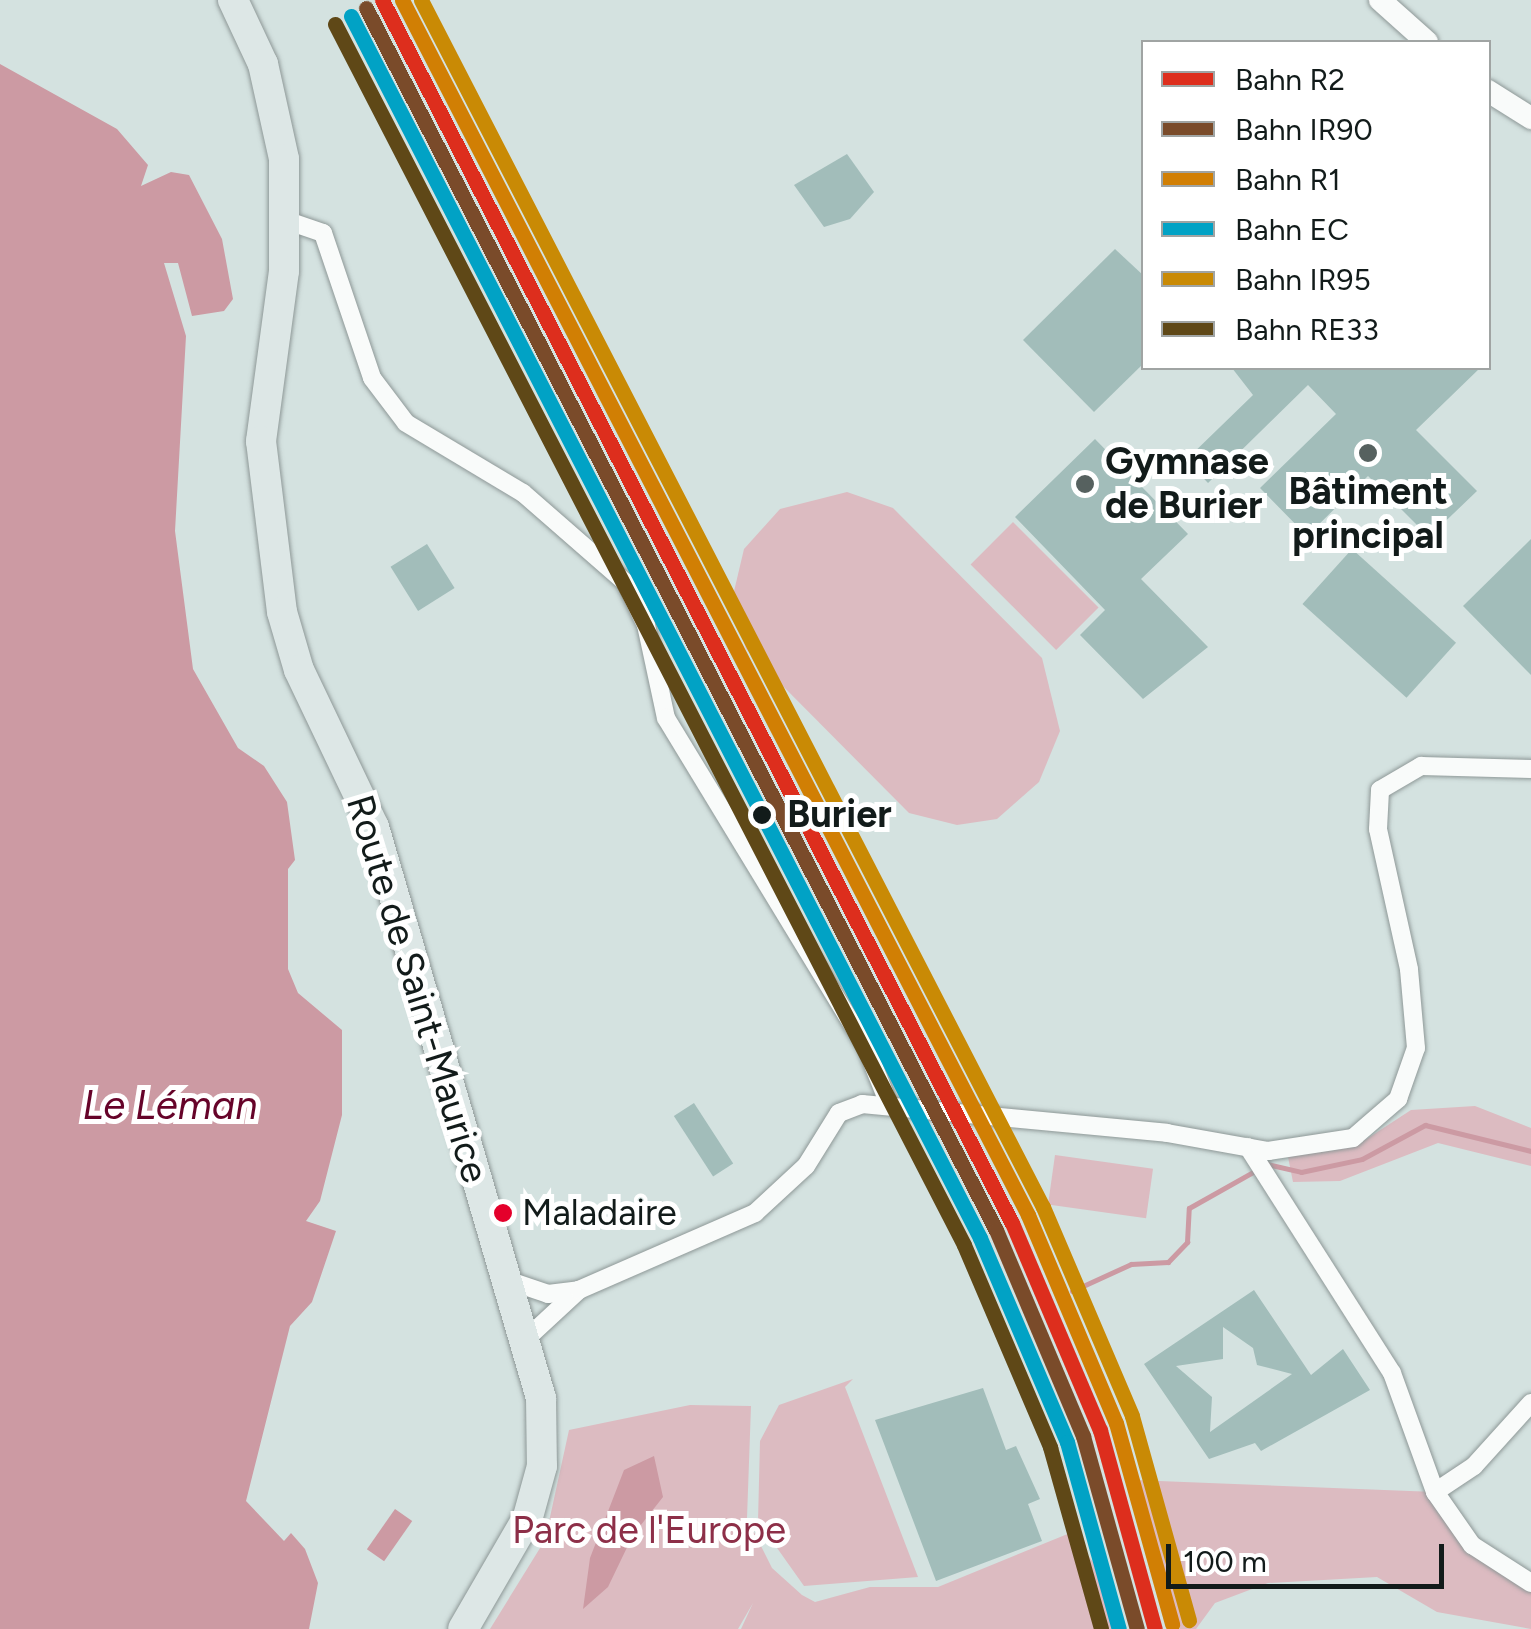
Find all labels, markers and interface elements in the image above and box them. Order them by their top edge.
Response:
legend [1141,40,1491,370]
text: Bahn R2 [1235,61,1345,98]
text: Bahn IR90 [1235,111,1373,148]
text: Bahn R1 [1235,161,1341,198]
text: Bahn EC [1235,211,1349,248]
text: Bahn IR95 [1235,261,1371,298]
text: Bahn RE33 [1235,311,1379,348]
place label: Gymnase de Burier [1105,439,1269,528]
marker: Bâtiment principal [1357,442,1379,464]
place label: Bâtiment principal [1288,469,1448,558]
marker: Gymnase de Burier [1074,473,1096,495]
street label: Route de Saint-Maurice [336,790,498,1188]
place label: Burier [787,792,892,838]
marker: Burier [746,799,778,831]
water label: Le Léman [82,1081,258,1129]
place label: Maladaire [522,1191,677,1235]
marker: Maladaire [493,1203,513,1223]
park label: Parc de l'Europe [512,1508,786,1554]
scale bar [1171,1524,1448,1586]
text: 100 m [1183,1543,1267,1580]

